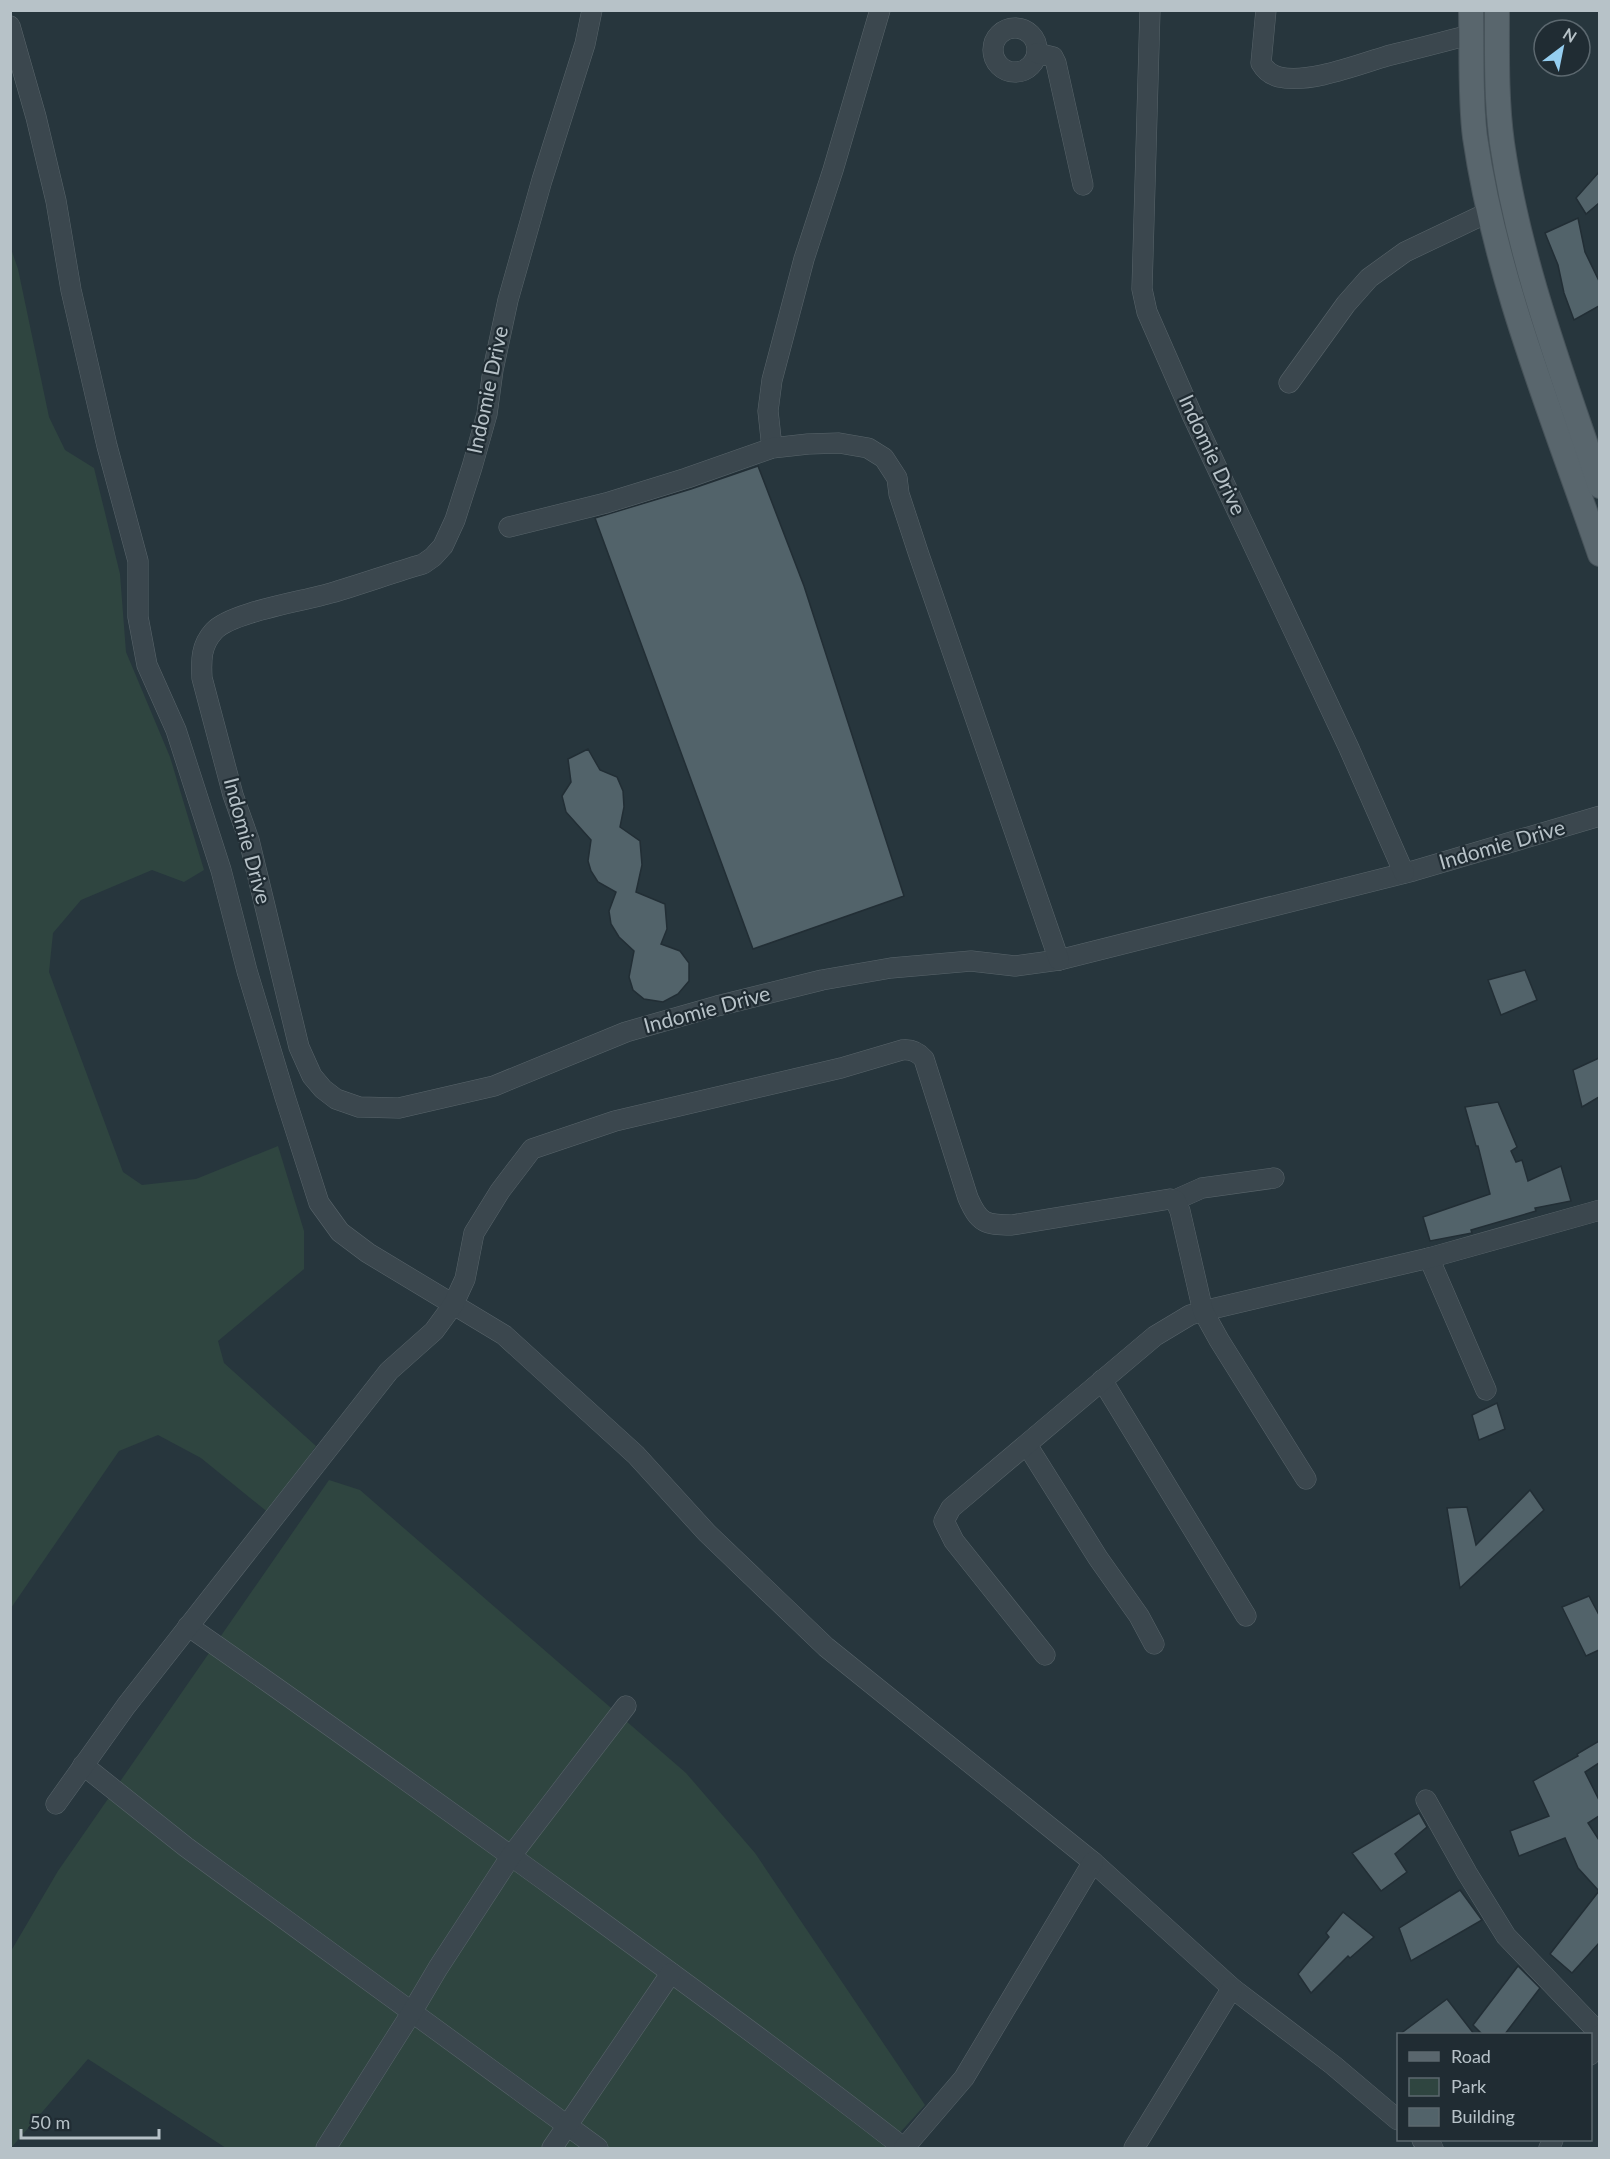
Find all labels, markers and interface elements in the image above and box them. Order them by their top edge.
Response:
north arrow [1532,18,1592,78]
text: N [1560,24,1580,46]
street label: Indomie Drive [461,324,512,456]
street label: Indomie Drive [1175,390,1252,519]
street label: Indomie Drive [220,775,277,907]
street label: Indomie Drive [1436,814,1567,873]
street label: Indomie Drive [641,980,773,1037]
legend [1397,2033,1592,2141]
text: Road [1451,2045,1491,2067]
text: Park [1451,2075,1487,2097]
scale bar [21,2102,159,2140]
text: Building [1451,2105,1515,2127]
text: 50 m [30,2111,70,2133]

